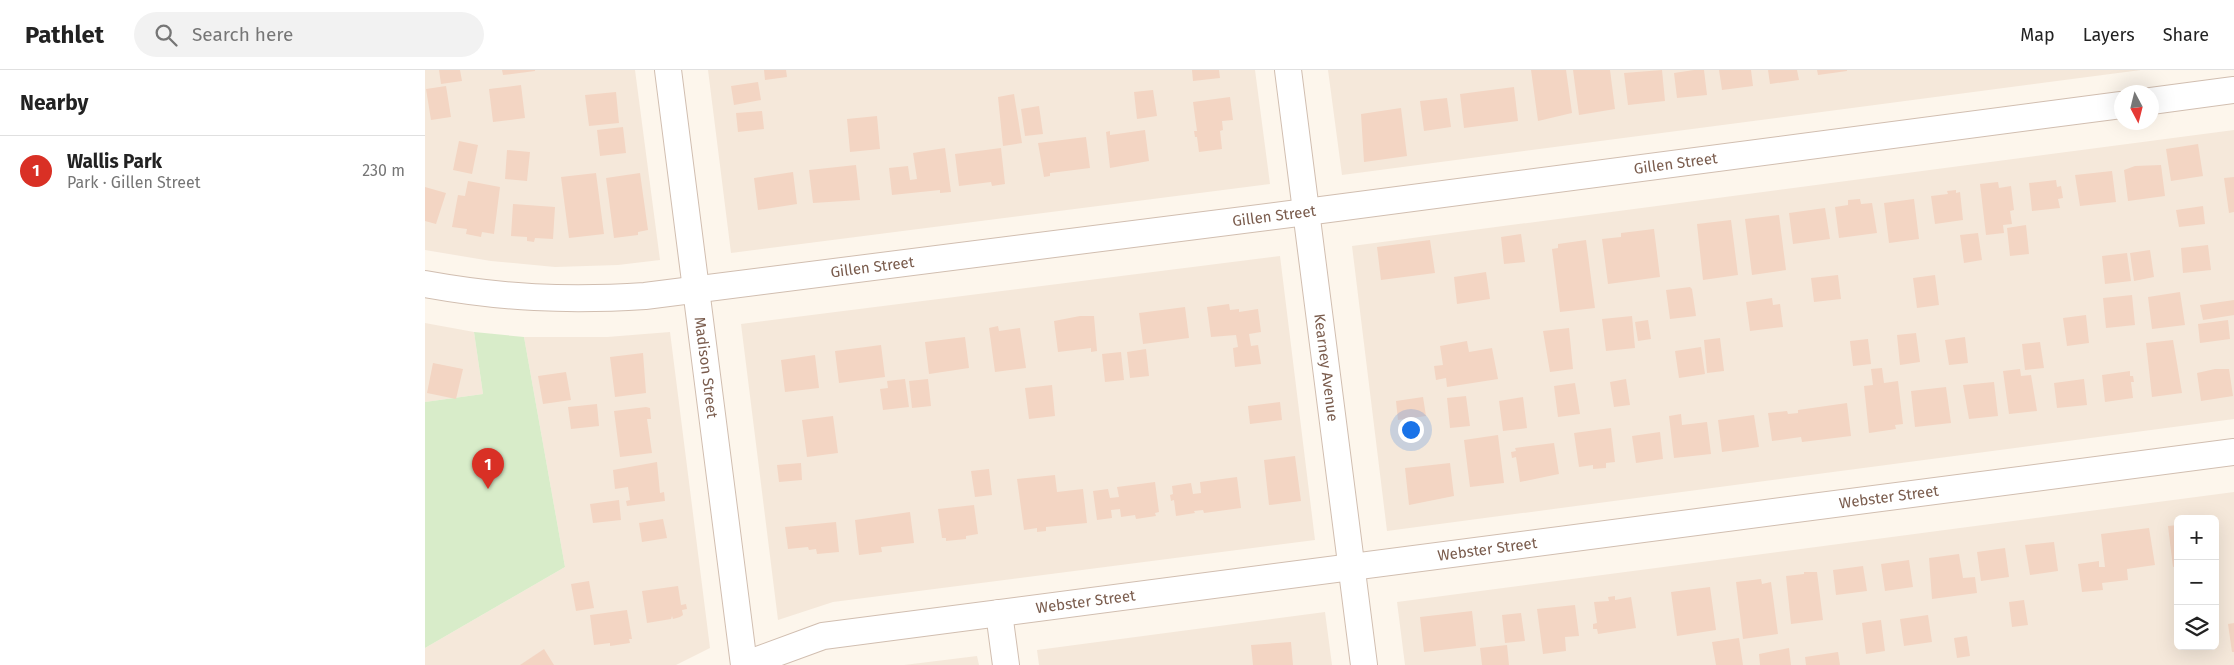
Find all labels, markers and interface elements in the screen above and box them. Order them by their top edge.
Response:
search box [134,12,484,57]
text: Pathlet [25,21,104,49]
icon: search [152,21,180,49]
text: Search here [192,23,293,46]
text: Map [2020,24,2055,46]
text: Layers [2083,24,2135,46]
text: Share [2163,24,2209,46]
north arrow [2114,85,2159,130]
text: Nearby [20,90,88,116]
street label: Gillen Street [1633,149,1719,178]
text: Wallis Park [67,150,162,173]
text: 1 [32,161,40,180]
text: 230 m [362,161,405,180]
text: Park · Gillen Street [67,173,200,192]
street label: Gillen Street [1231,202,1318,230]
street label: Gillen Street [829,253,916,281]
street label: Kearney Avenue [1310,312,1342,423]
street label: Madison Street [691,316,721,420]
your location [1398,417,1424,443]
pin: 1 [472,448,504,489]
street label: Webster Street [1838,482,1940,512]
map controls [2174,515,2219,650]
button: + [2174,515,2219,560]
street label: Webster Street [1436,534,1539,565]
button: − [2174,560,2219,605]
street label: Webster Street [1035,586,1137,617]
button: layers [2174,605,2219,650]

